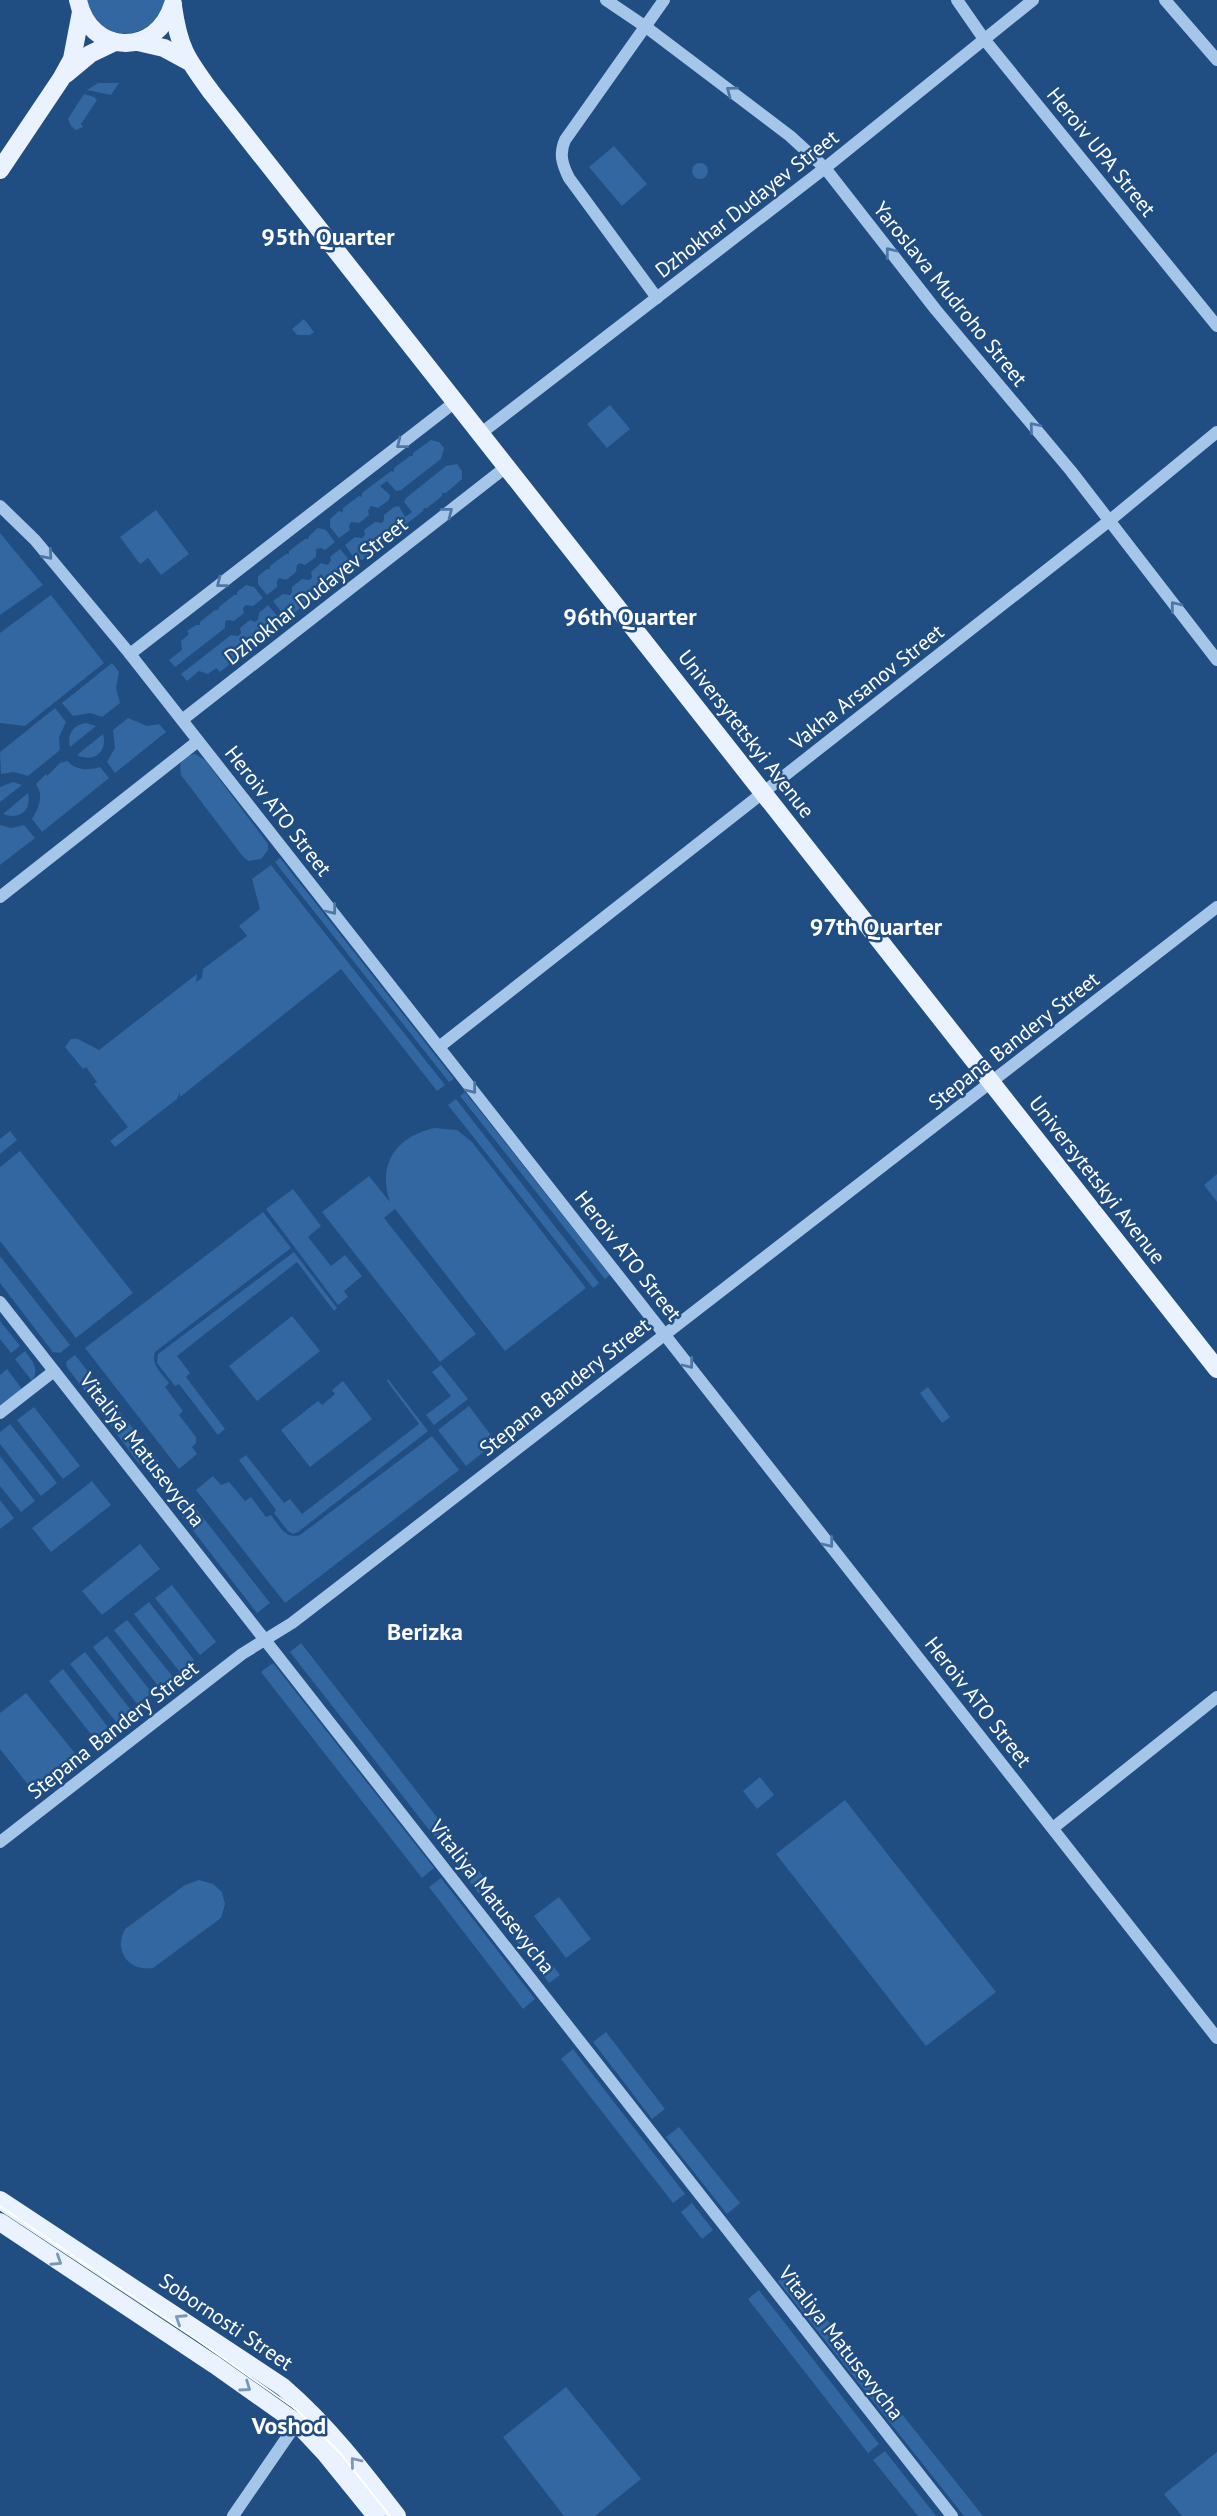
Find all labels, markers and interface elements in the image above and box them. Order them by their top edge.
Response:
street label: Heroiv UPA Street [1041,82,1162,222]
one-way arrow [726,87,739,99]
street label: Dzhokhar Dudayev Street [650,124,844,284]
street label: Yaroslava Mudroho Street [867,196,1033,392]
district label: 95th Quarter [261,221,395,252]
one-way arrow [885,247,898,259]
one-way arrow [1030,423,1042,436]
one-way arrow [396,435,409,448]
one-way arrow [440,508,453,521]
street label: Dzhokhar Dudayev Street [219,511,413,671]
one-way arrow [40,546,52,559]
one-way arrow [217,575,229,588]
district label: 96th Quarter [563,601,697,632]
one-way arrow [1171,601,1184,614]
street label: Vakha Arsanov Street [784,618,949,756]
street label: Universytetskyi Avenue [672,644,821,823]
street label: Heroiv ATO Street [219,740,338,881]
one-way arrow [323,902,336,915]
district label: 97th Quarter [810,911,943,942]
street label: Stepana Bandery Street [923,965,1105,1116]
one-way arrow [464,1081,477,1093]
street label: Universytetskyi Avenue [1023,1090,1172,1269]
street label: Heroiv ATO Street [569,1185,688,1326]
street label: Stepana Bandery Street [474,1311,656,1462]
one-way arrow [680,1356,693,1368]
street label: Vitaliya Matusevycha [73,1366,211,1532]
one-way arrow [821,1535,834,1547]
district label: Berizka [387,1616,463,1647]
street label: Heroiv ATO Street [919,1631,1038,1772]
street label: Stepana Bandery Street [22,1654,204,1805]
street label: Vitaliya Matusevycha [423,1813,561,1979]
one-way arrow [49,2252,62,2265]
street label: Vitaliya Matusevycha [772,2259,910,2425]
street label: Sobornosti Street [154,2267,298,2376]
one-way arrow [175,2315,188,2327]
one-way arrow [238,2379,251,2391]
district label: Voshod [251,2410,326,2441]
one-way arrow [350,2458,363,2470]

